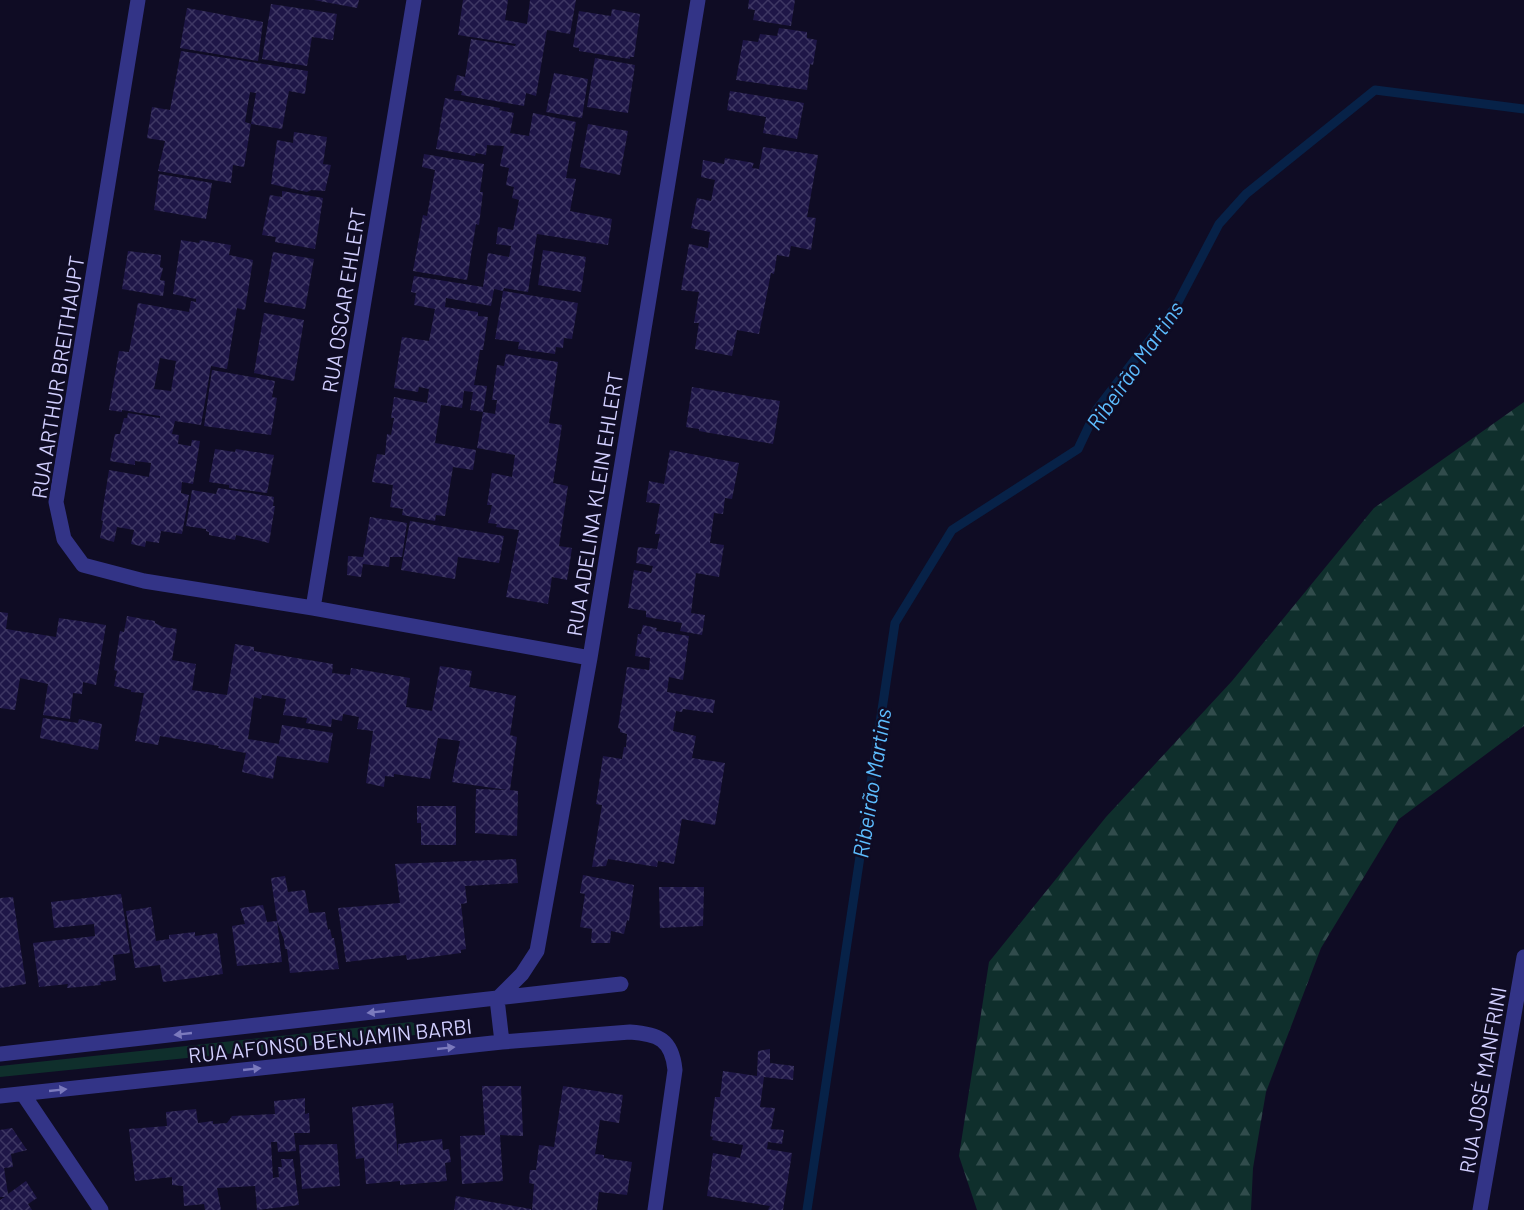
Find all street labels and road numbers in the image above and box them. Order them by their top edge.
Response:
street label: RUA OSCAR EHLERT [316,206,370,394]
street label: RUA ARTHUR BREITHAUPT [25,254,89,500]
street label: RUA ADELINA KLEIN EHLERT [561,370,627,638]
street label: RUA JOSÉ MANFRINI [1453,985,1511,1175]
street label: RUA AFONSO BENJAMIN BARBI [187,1013,473,1067]

